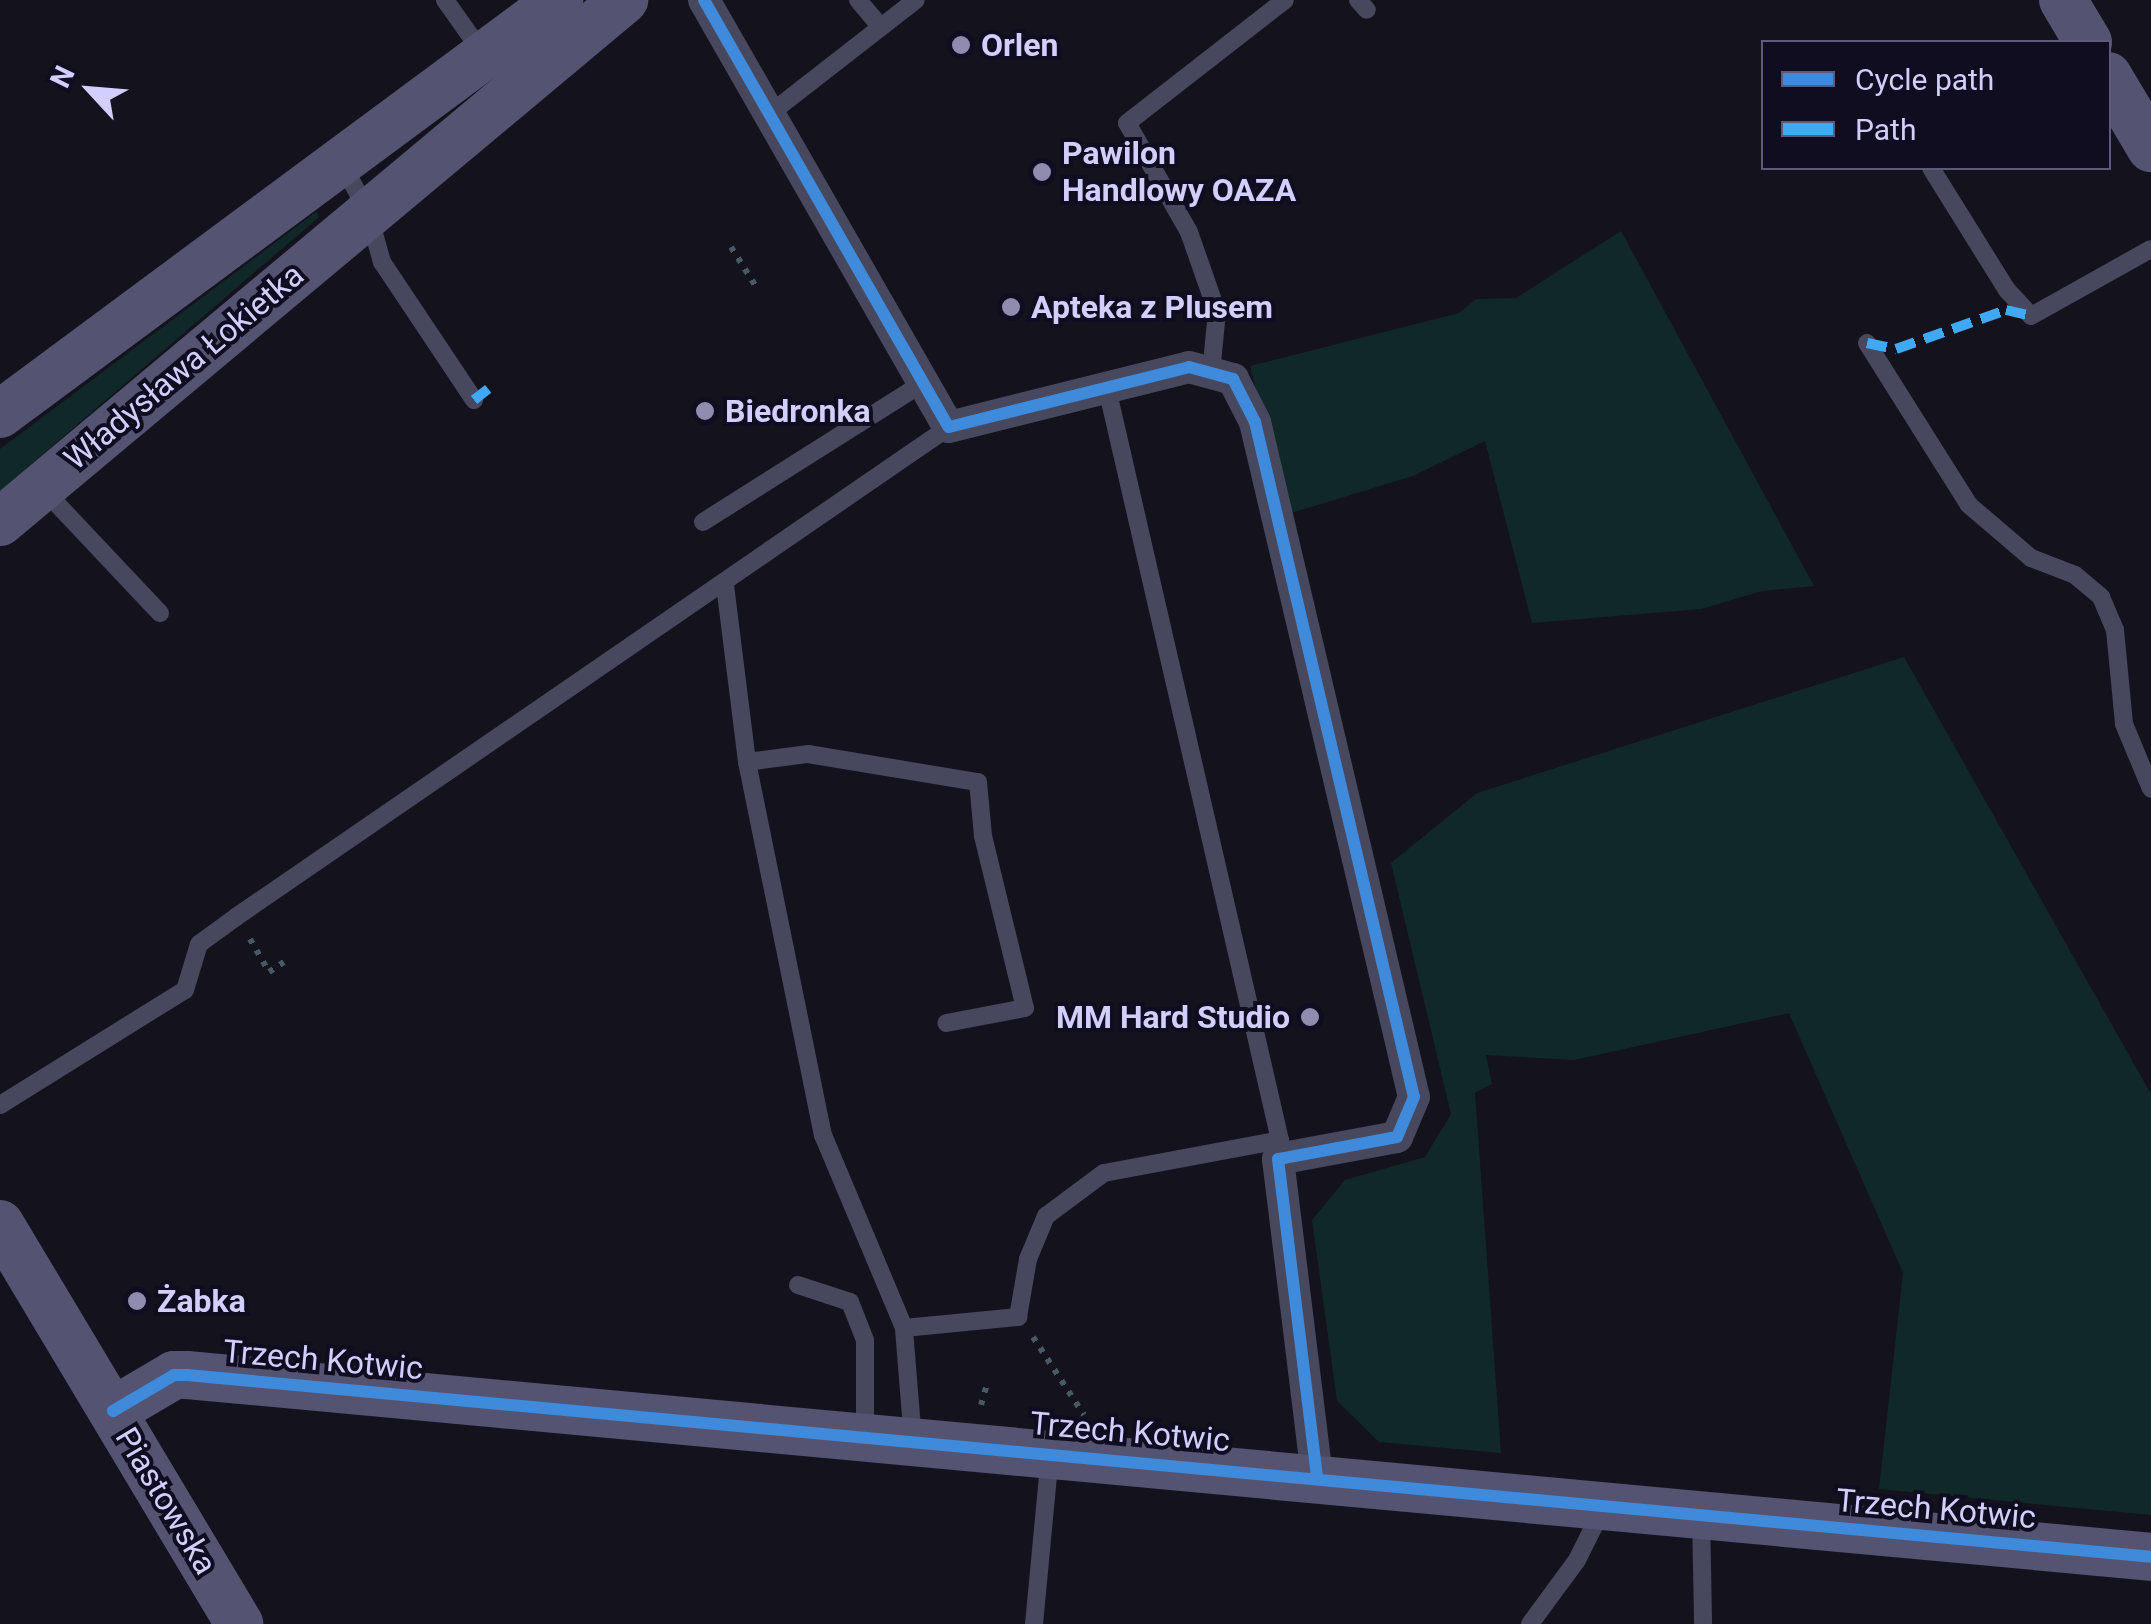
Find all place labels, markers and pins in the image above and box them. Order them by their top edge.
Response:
place label: Orlen [981,26,1058,64]
marker: Orlen [950,34,972,56]
place label: Pawilon Handlowy OAZA [1062,135,1296,210]
marker: Pawilon Handlowy OAZA [1031,161,1053,183]
place label: Apteka z Plusem [1031,288,1273,326]
marker: Apteka z Plusem [1000,296,1022,318]
place label: Biedronka [725,392,871,430]
marker: Biedronka [694,400,716,422]
place label: MM Hard Studio [1056,998,1290,1036]
marker: MM Hard Studio [1299,1006,1321,1028]
place label: Żabka [157,1282,246,1320]
marker: Żabka [126,1290,148,1312]

